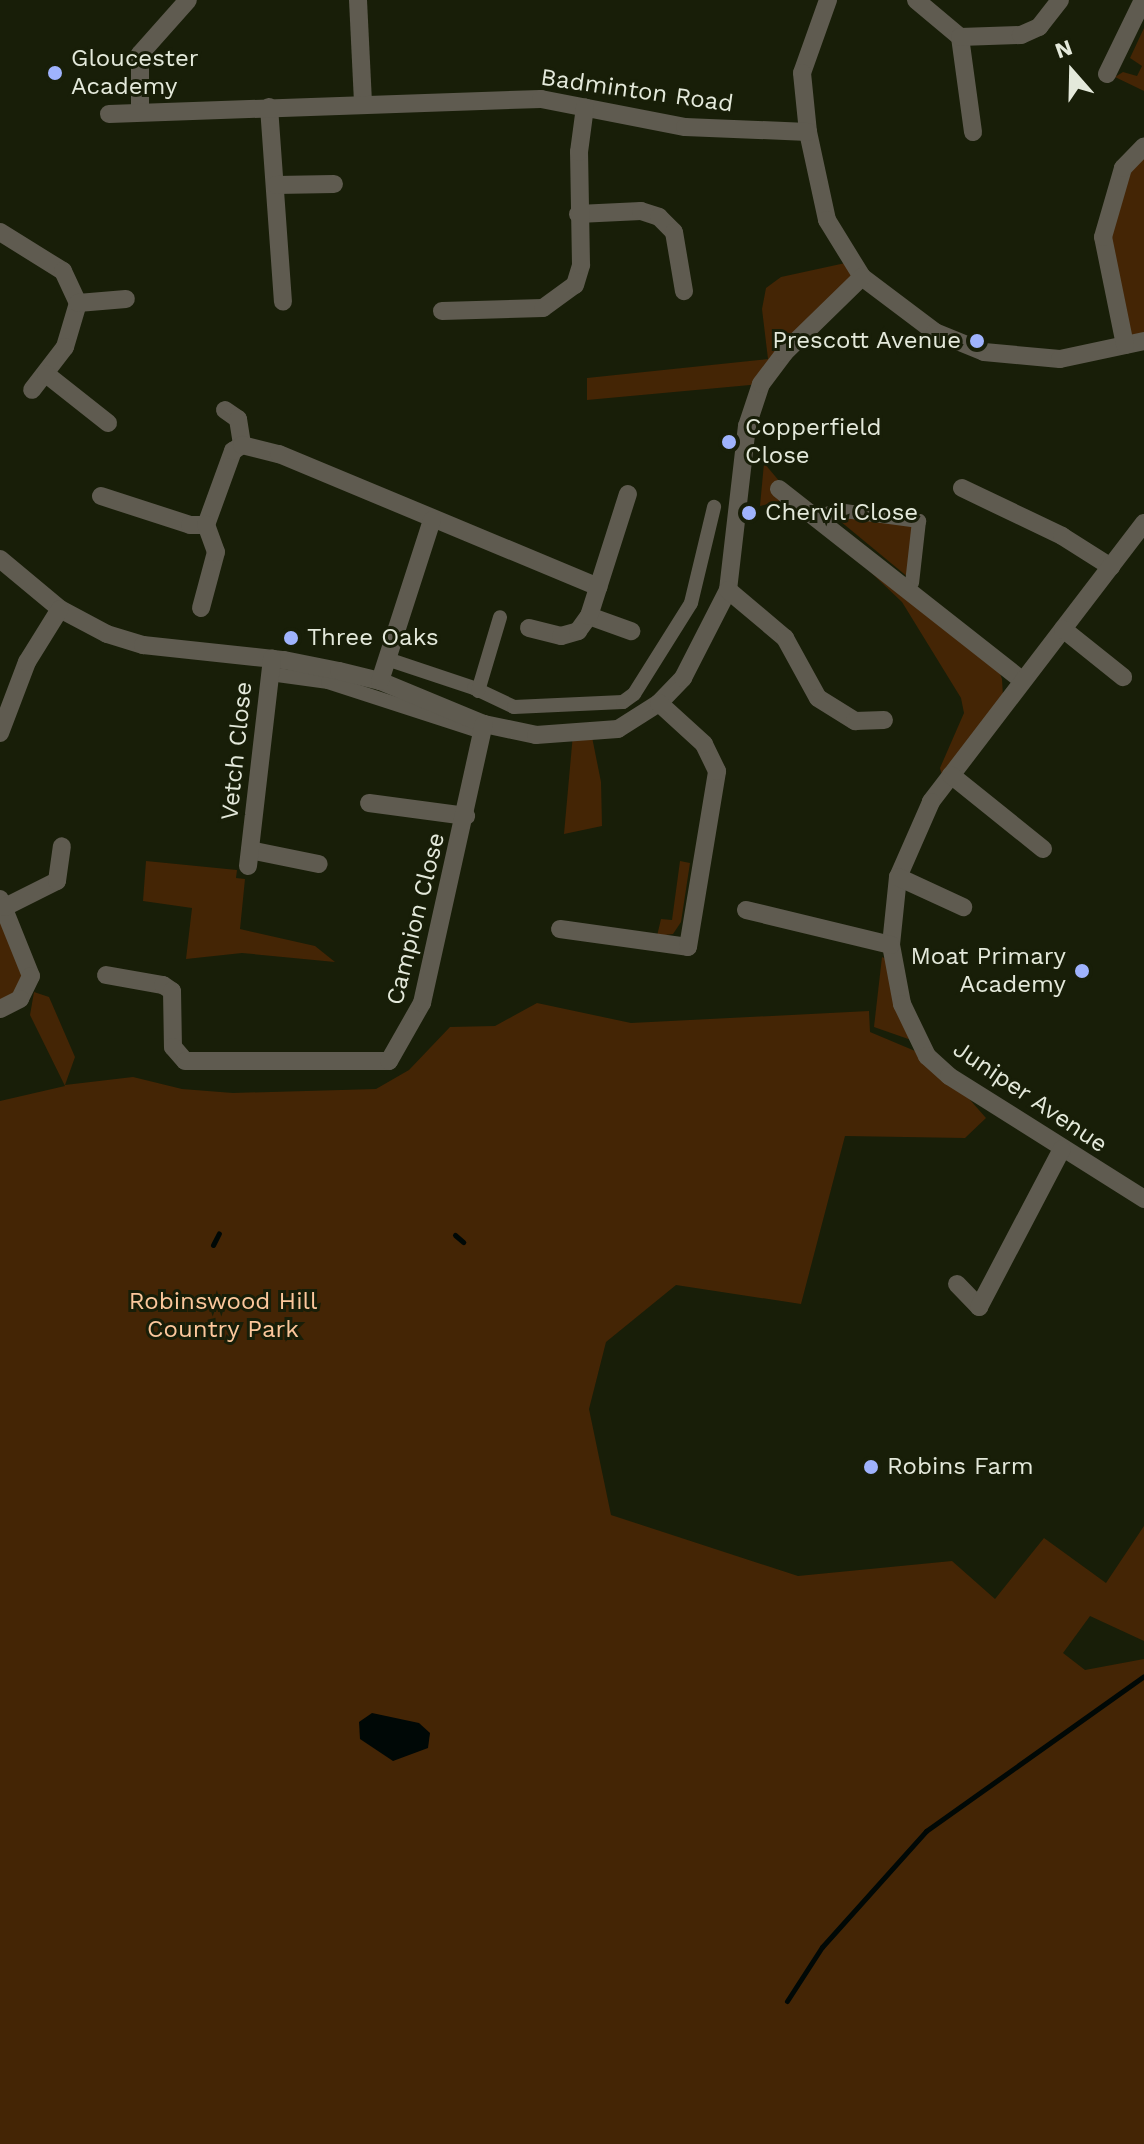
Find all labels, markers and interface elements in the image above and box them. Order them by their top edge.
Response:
north arrow [1032,32,1112,112]
text: N [1052,34,1076,64]
place label: Gloucester Academy [71,45,199,101]
street label: Badminton Road [539,63,735,119]
marker: Gloucester Academy [46,64,64,82]
place label: Prescott Avenue [771,327,961,355]
marker: Prescott Avenue [968,332,986,350]
place label: Copperfield Close [745,414,882,470]
marker: Copperfield Close [720,433,738,451]
place label: Chervil Close [765,499,919,527]
marker: Chervil Close [740,504,758,522]
place label: Three Oaks [307,624,439,652]
marker: Three Oaks [282,629,300,647]
street label: Vetch Close [215,680,259,822]
street label: Campion Close [381,830,451,1008]
place label: Moat Primary Academy [911,943,1066,999]
marker: Moat Primary Academy [1073,962,1091,980]
street label: Juniper Avenue [947,1034,1113,1160]
park label: Robinswood Hill Country Park [129,1288,317,1344]
place label: Robins Farm [887,1453,1034,1481]
marker: Robins Farm [862,1458,880,1476]

